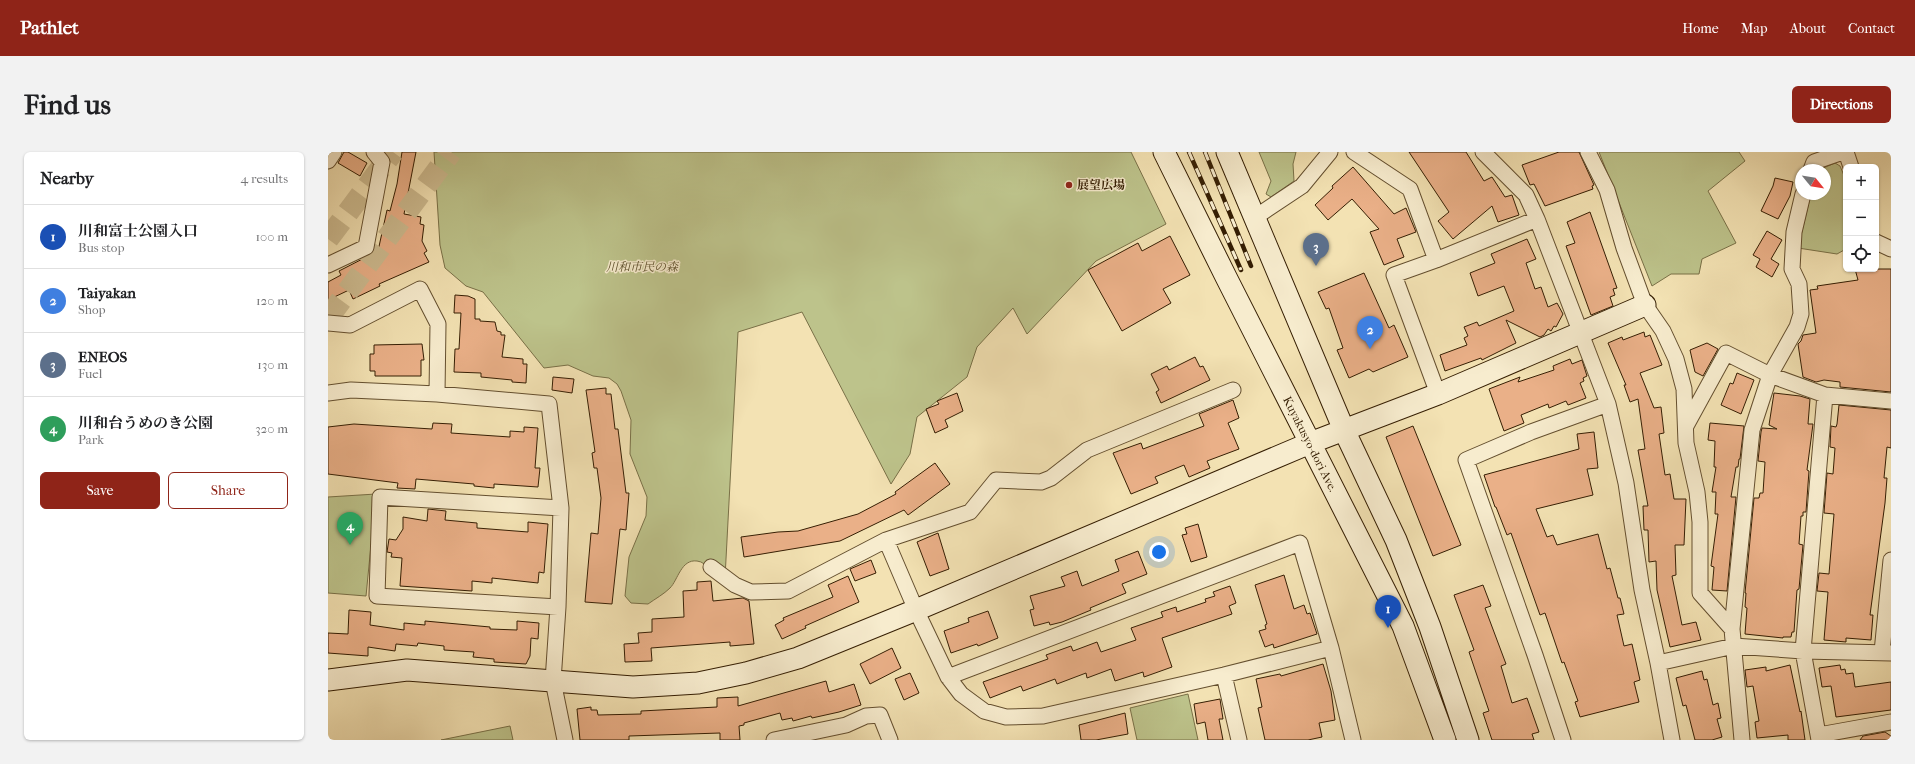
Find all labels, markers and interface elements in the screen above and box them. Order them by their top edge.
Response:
text: Pathlet [20,17,79,39]
text: Home [1682,20,1719,37]
text: Map [1741,20,1768,37]
text: About [1790,20,1826,37]
text: Contact [1848,20,1895,37]
button: Directions [1792,86,1891,123]
text: Find us [24,88,111,121]
north arrow [1795,164,1831,200]
map controls [1843,164,1879,272]
button: + [1843,164,1879,200]
text: Nearby [40,168,94,188]
text: 4 results [241,171,288,186]
place label: 展望広場 [1077,178,1125,192]
marker: 展望広場 [1064,180,1074,190]
button: − [1843,200,1879,236]
text: 川和富士公園入口 [78,222,198,240]
text: 1 [51,229,55,244]
text: 100 m [255,229,288,244]
pin: 3 [1303,233,1329,266]
button: locate [1843,236,1879,272]
text: Bus stop [78,240,124,255]
park label: 川和市民の森 [606,260,680,274]
text: Taiyakan [78,284,136,302]
text: 2 [50,293,56,308]
text: 120 m [256,293,288,308]
text: Shop [78,302,106,317]
pin: 2 [1357,316,1383,349]
text: ENEOS [78,348,127,366]
text: 3 [50,357,56,372]
text: 130 m [257,357,288,372]
text: Fuel [78,366,102,381]
street label: Kuyakusyo-dori Ave. [1280,394,1340,494]
text: 川和台うめのき公園 [78,414,213,432]
text: 4 [49,421,57,436]
text: 320 m [255,421,288,436]
text: Park [78,432,104,447]
button: Save [40,472,160,509]
button: Share [168,472,288,509]
pin: 4 [337,512,363,545]
your location [1149,542,1169,562]
pin: 1 [1375,595,1401,628]

